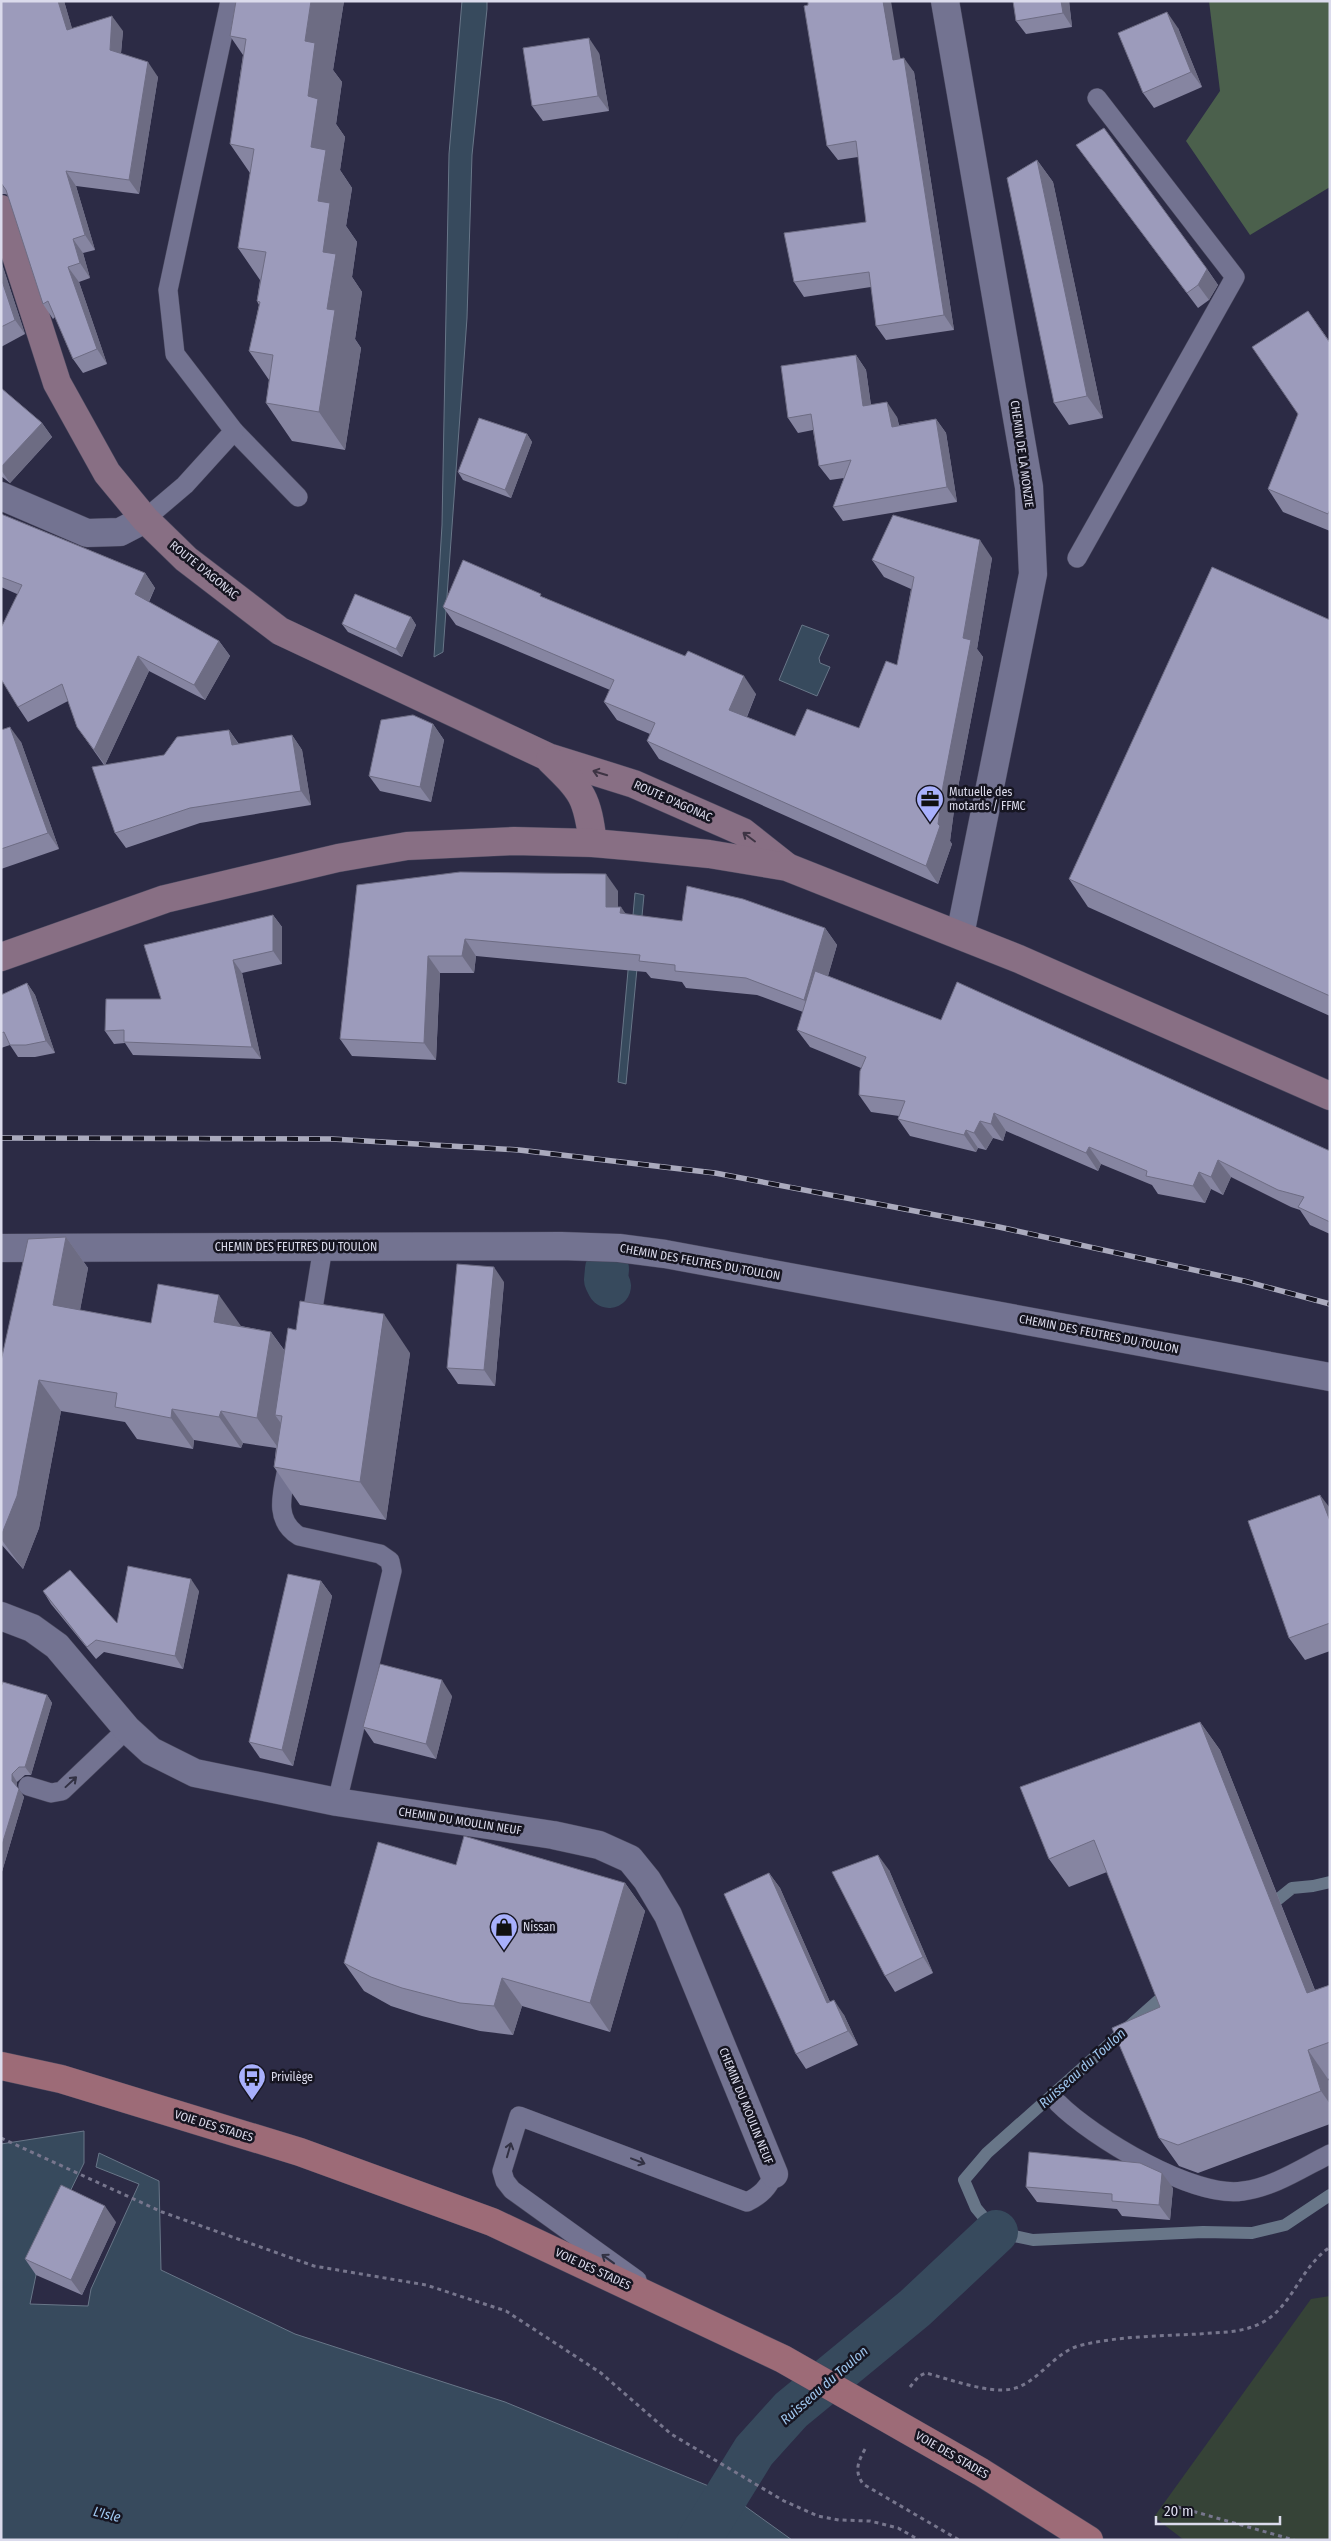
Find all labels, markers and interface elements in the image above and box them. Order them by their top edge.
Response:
street label: CHEMIN DE LA MONZIE [1008,399,1037,509]
street label: ROUTE D'AGONAC [167,538,241,602]
one-way arrow [592,768,608,778]
street label: ROUTE D'AGONAC [632,777,714,825]
office icon: Mutuelle des motards / FFMC [915,784,945,823]
place label: Mutuelle des motards / FFMC [949,785,1026,813]
one-way arrow [742,832,755,843]
street label: CHEMIN DES FEUTRES DU TOULON [215,1240,377,1254]
street label: CHEMIN DES FEUTRES DU TOULON [619,1241,781,1283]
street label: CHEMIN DES FEUTRES DU TOULON [1018,1312,1180,1356]
one-way arrow [65,1776,78,1788]
street label: CHEMIN DU MOULIN NEUF [397,1804,523,1838]
shop icon: Nissan [489,1912,519,1951]
place label: Nissan [523,1920,556,1934]
water label: Ruisseau du Toulon [1035,2025,1129,2112]
street label: CHEMIN DU MOULIN NEUF [716,2046,776,2167]
bus stop icon: Privilège [237,2062,267,2101]
place label: Privilège [271,2070,313,2084]
street label: VOIE DES STADES [173,2107,255,2145]
one-way arrow [504,2142,514,2158]
one-way arrow [630,2157,645,2166]
street label: VOIE DES STADES [553,2245,633,2293]
one-way arrow [602,2254,616,2264]
water label: Ruisseau du Toulon [777,2343,872,2428]
street label: VOIE DES STADES [913,2428,991,2482]
scale bar [1156,2494,1280,2526]
text: 20 m [1164,2502,1194,2520]
water label: L'Isle [92,2503,123,2526]

